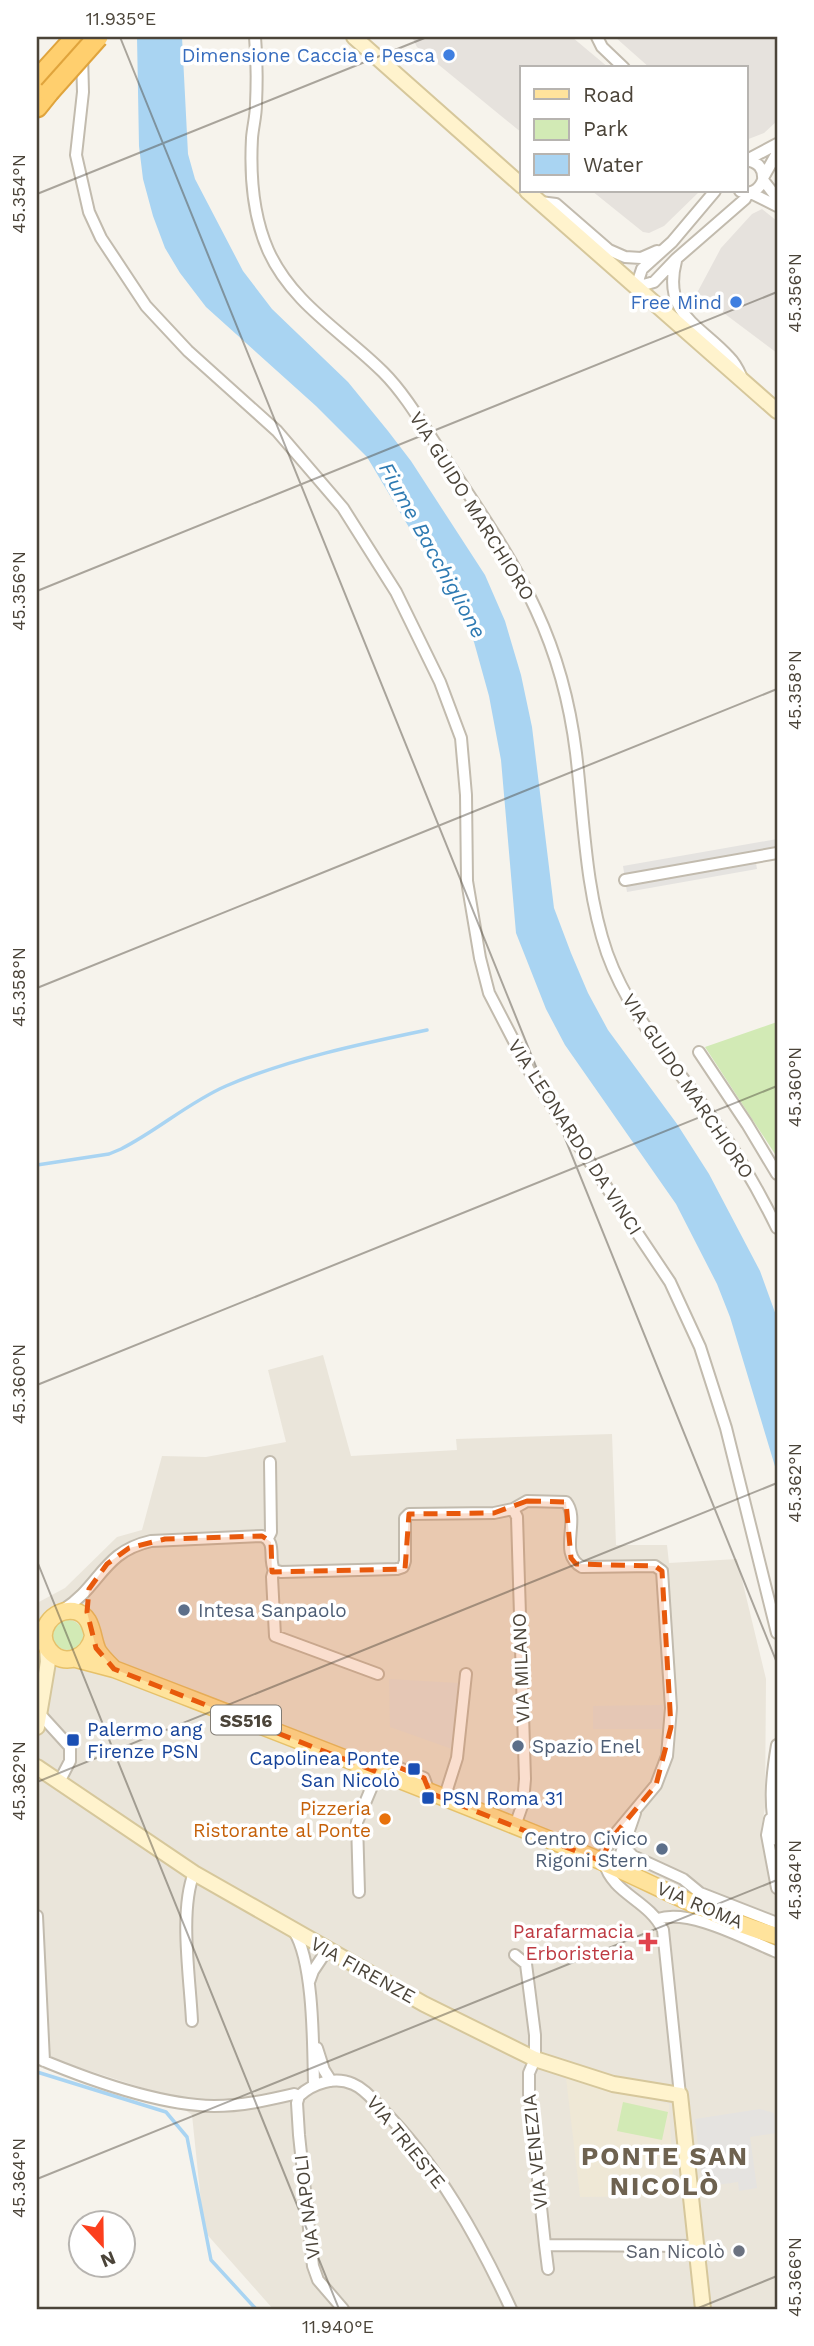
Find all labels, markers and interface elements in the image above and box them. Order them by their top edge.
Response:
text: 11.935°E [86,8,156,29]
place label: Dimensione Caccia e Pesca [182,44,435,67]
marker: Dimensione Caccia e Pesca [441,47,457,63]
legend [520,66,748,192]
text: Road [583,82,634,107]
text: Park [583,116,628,141]
text: Water [583,152,644,177]
text: 45.354°N [8,154,29,234]
text: 45.356°N [784,253,805,333]
place label: Free Mind [630,291,722,314]
marker: Free Mind [728,294,744,310]
street label: VIA GUIDO MARCHIORO [404,407,540,605]
water label: Fiume Bacchiglione [374,458,492,642]
text: 45.356°N [8,551,29,631]
text: 45.358°N [784,650,805,730]
text: 45.358°N [8,947,29,1027]
street label: VIA GUIDO MARCHIORO [617,989,759,1183]
street label: VIA LEONARDO DA VINCI [503,1035,647,1239]
text: 45.360°N [784,1047,805,1127]
text: 45.360°N [8,1344,29,1424]
text: 45.362°N [784,1443,805,1523]
place label: Intesa Sanpaolo [198,1599,347,1622]
marker: Intesa Sanpaolo [176,1602,192,1618]
street label: VIA MILANO [508,1613,534,1723]
road number: SS516 [211,1706,281,1735]
place label: Palermo ang Firenze PSN [87,1718,203,1763]
marker: Palermo ang Firenze PSN [65,1732,81,1748]
place label: Spazio Enel [532,1735,641,1758]
marker: Spazio Enel [510,1738,526,1754]
text: 45.362°N [8,1741,29,1821]
place label: Capolinea Ponte San Nicolò [249,1747,400,1792]
marker: Capolinea Ponte San Nicolò [406,1761,422,1777]
place label: PSN Roma 31 [442,1787,563,1810]
marker: PSN Roma 31 [420,1790,436,1806]
place label: Pizzeria Ristorante al Ponte [193,1797,371,1842]
marker: Pizzeria Ristorante al Ponte [377,1811,393,1827]
place label: Centro Civico Rigoni Stern [524,1827,648,1872]
text: 45.364°N [784,1840,805,1920]
marker: Centro Civico Rigoni Stern [654,1841,670,1857]
street label: VIA ROMA [653,1876,747,1934]
place label: Parafarmacia Erboristeria [513,1920,634,1965]
street label: VIA FIRENZE [307,1932,419,2008]
marker: Parafarmacia Erboristeria [640,1934,656,1950]
street label: VIA TRIESTE [362,2091,450,2193]
street label: VIA VENEZIA [517,2093,553,2211]
text: 45.364°N [8,2138,29,2218]
district label: PONTE SAN NICOLÒ [581,2141,749,2201]
street label: VIA NAPOLI [289,2153,325,2261]
north arrow [66,2210,136,2280]
text: 45.366°N [784,2237,805,2317]
place label: San Nicolò [626,2240,725,2263]
marker: San Nicolò [731,2243,747,2259]
text: N [97,2246,119,2273]
text: 11.940°E [302,2316,374,2337]

